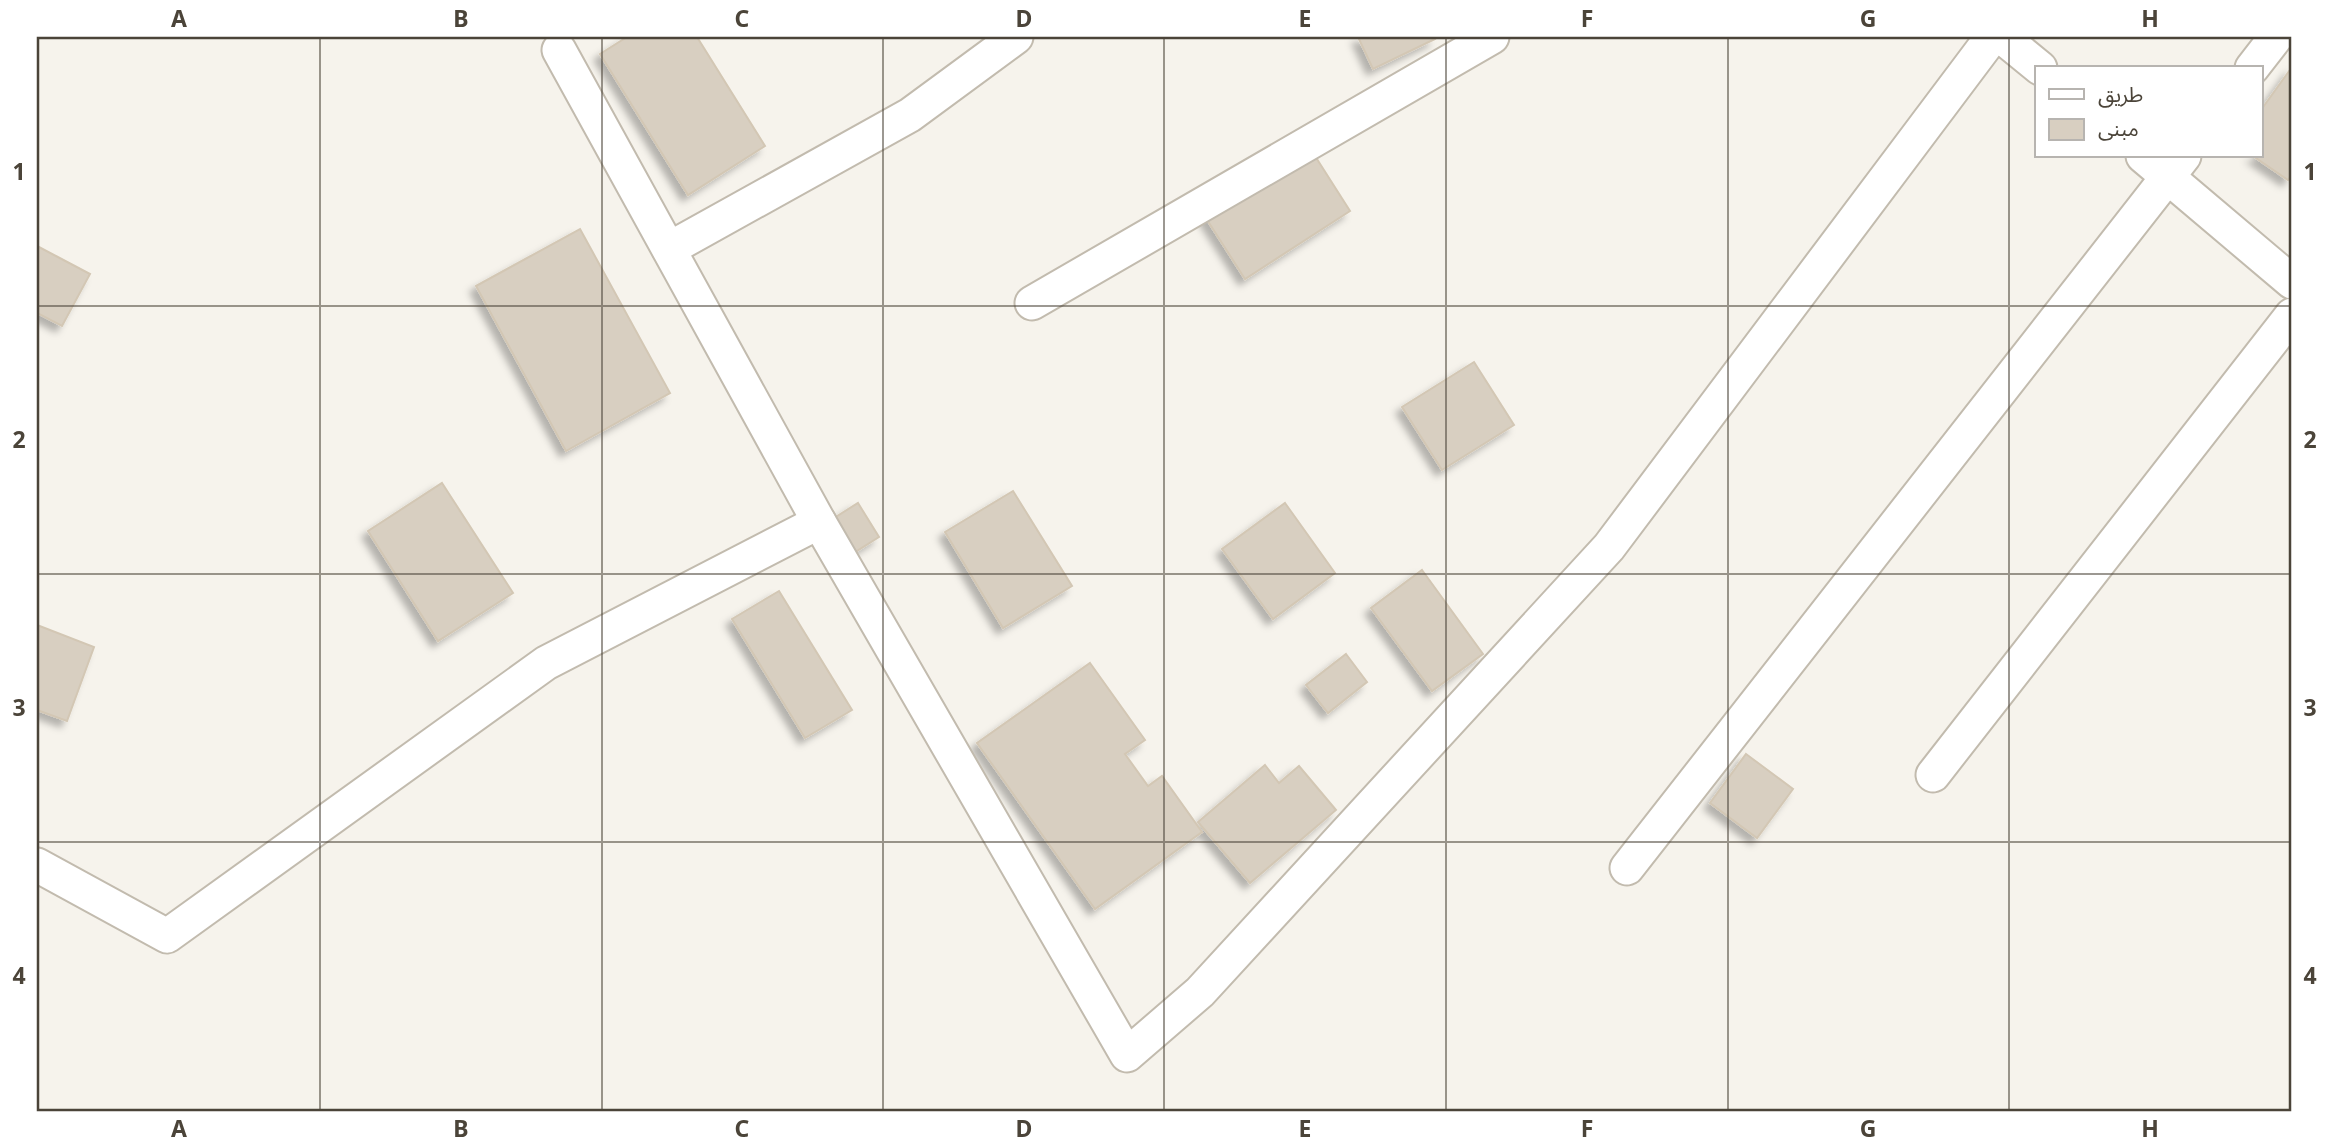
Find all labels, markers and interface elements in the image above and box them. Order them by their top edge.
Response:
text: A [171,2,187,34]
text: B [453,2,469,34]
text: C [735,2,750,34]
text: D [1016,2,1032,34]
text: E [1299,2,1311,34]
text: F [1581,2,1593,34]
text: G [1860,2,1876,34]
text: H [2141,2,2159,34]
legend [2035,66,2262,158]
text: طريق [2098,80,2143,108]
text: مبنى [2098,114,2139,142]
text: 1 [12,155,26,187]
text: 1 [2303,155,2317,187]
text: 2 [12,423,26,455]
text: 2 [2303,423,2317,455]
text: 3 [12,691,26,723]
text: 3 [2303,691,2317,723]
text: 4 [12,959,26,991]
text: 4 [2303,959,2317,991]
text: A [171,1112,187,1144]
text: B [453,1112,469,1144]
text: C [735,1112,750,1144]
text: D [1016,1112,1032,1144]
text: E [1299,1112,1311,1144]
text: F [1581,1112,1593,1144]
text: G [1860,1112,1876,1144]
text: H [2141,1112,2159,1144]

